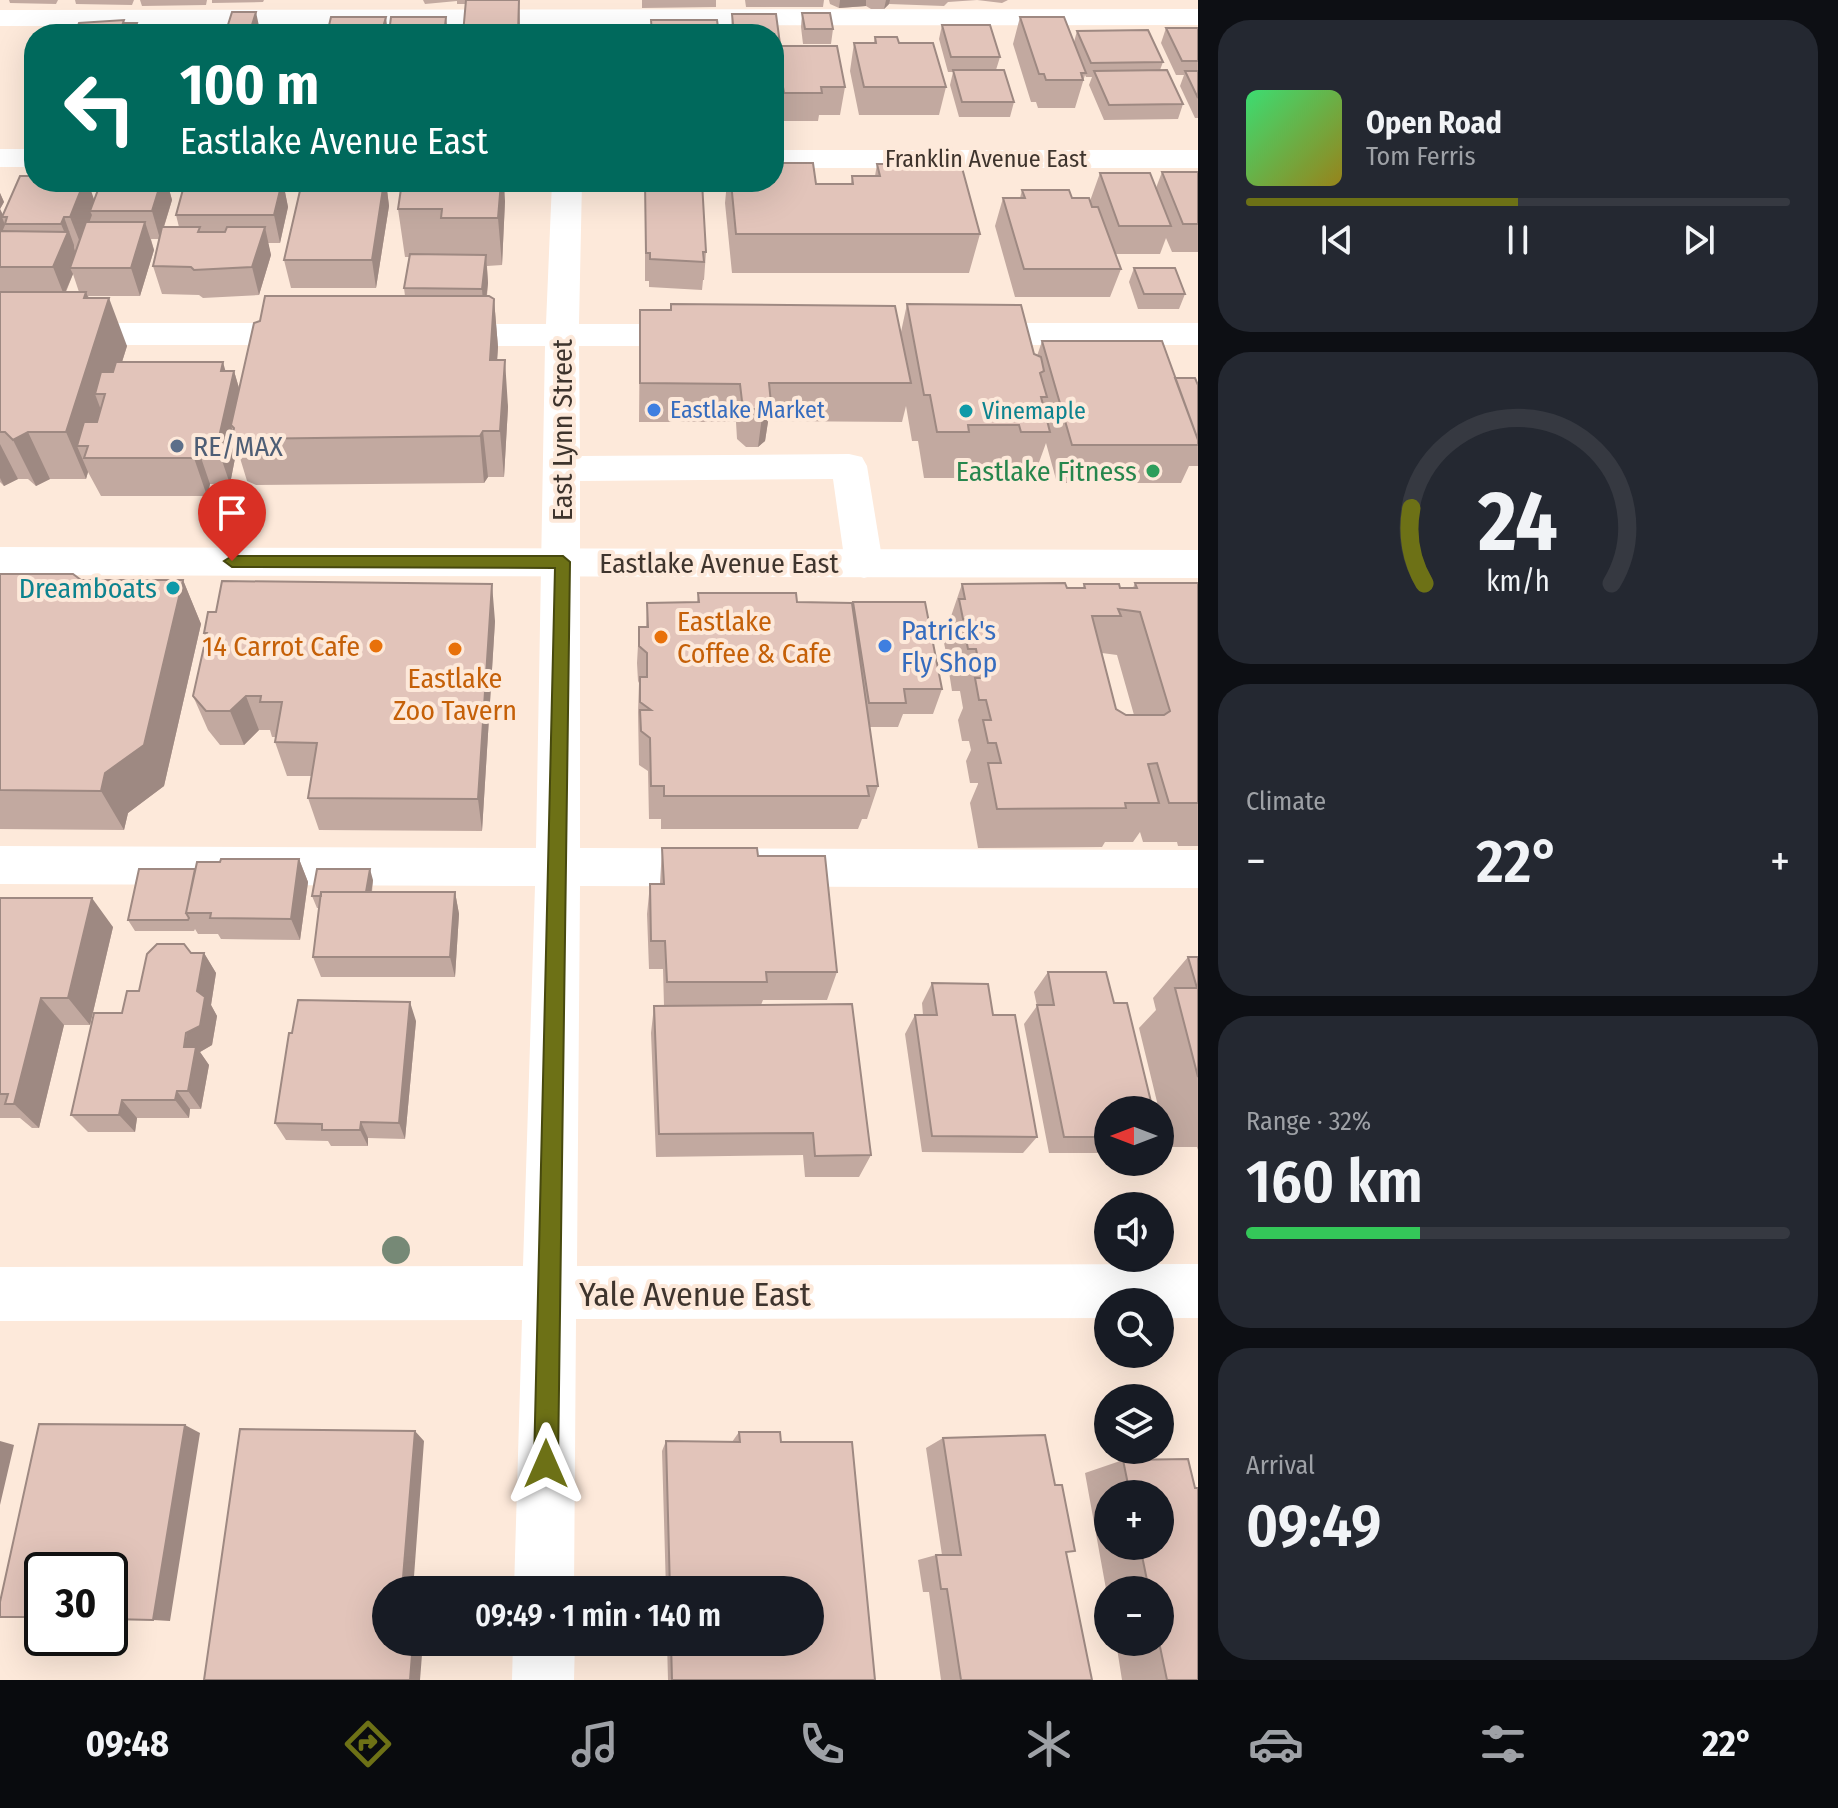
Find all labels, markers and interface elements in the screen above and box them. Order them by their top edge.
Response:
text: 100 m [180,52,319,119]
icon: left [48,56,152,160]
text: Open Road [1366,105,1502,141]
text: Eastlake Avenue East [180,120,488,164]
text: Tom Ferris [1366,141,1476,172]
street label: Franklin Avenue East [885,145,1087,173]
icon: previous [1315,218,1359,262]
icon: pause [1496,218,1540,262]
icon: next [1677,218,1721,262]
street label: East Lynn Street [546,338,579,521]
place label: Eastlake Market [670,396,825,424]
place label: Vinemaple [982,397,1086,425]
marker: Eastlake Market [645,401,663,419]
marker: Vinemaple [957,402,975,420]
place label: RE/MAX [193,430,283,463]
marker: RE/MAX [168,437,186,455]
place label: Eastlake Fitness [956,455,1137,488]
marker: Eastlake Fitness [1144,462,1162,480]
text: 24 [1477,472,1558,572]
pin [198,479,266,561]
icon: arrive [210,491,254,535]
street label: Eastlake Avenue East [599,547,840,580]
text: km/h [1486,564,1550,599]
place label: Dreamboats [19,572,157,605]
marker: Dreamboats [164,579,182,597]
place label: Eastlake Coffee & Cafe [677,605,831,670]
place label: Patrick's Fly Shop [901,614,997,679]
marker: Eastlake Coffee & Cafe [652,628,670,646]
place label: 14 Carrot Cafe [202,630,360,663]
marker: 14 Carrot Cafe [367,637,385,655]
marker: Patrick's Fly Shop [876,637,894,655]
marker: Eastlake Zoo Tavern [446,640,464,658]
place label: Eastlake Zoo Tavern [393,662,517,727]
text: Climate [1246,786,1326,817]
text: 22° [1476,826,1560,898]
text: − [1246,835,1266,888]
text: + [1770,835,1790,888]
north arrow [1094,1096,1174,1176]
map controls [1094,1096,1174,1656]
text: Range · 32% [1246,1106,1371,1137]
text: 160 km [1246,1146,1423,1218]
button: sound [1094,1192,1174,1272]
street label: Yale Avenue East [579,1274,812,1315]
button: search [1094,1288,1174,1368]
button: layers [1094,1384,1174,1464]
position arrow [504,1422,588,1506]
text: Arrival [1246,1450,1315,1481]
button: + [1094,1480,1174,1560]
text: 09:49 [1246,1490,1381,1562]
speed limit sign: 30 [24,1552,128,1656]
button: − [1094,1576,1174,1656]
text: 09:49 · 1 min · 140 m [475,1598,721,1634]
icon: directions [340,1716,396,1772]
icon: music [567,1716,623,1772]
icon: phone [794,1716,850,1772]
icon: climate [1021,1716,1077,1772]
icon: car [1248,1716,1304,1772]
icon: filters [1475,1716,1531,1772]
text: 09:48 [86,1722,169,1766]
text: 22° [1702,1722,1752,1766]

